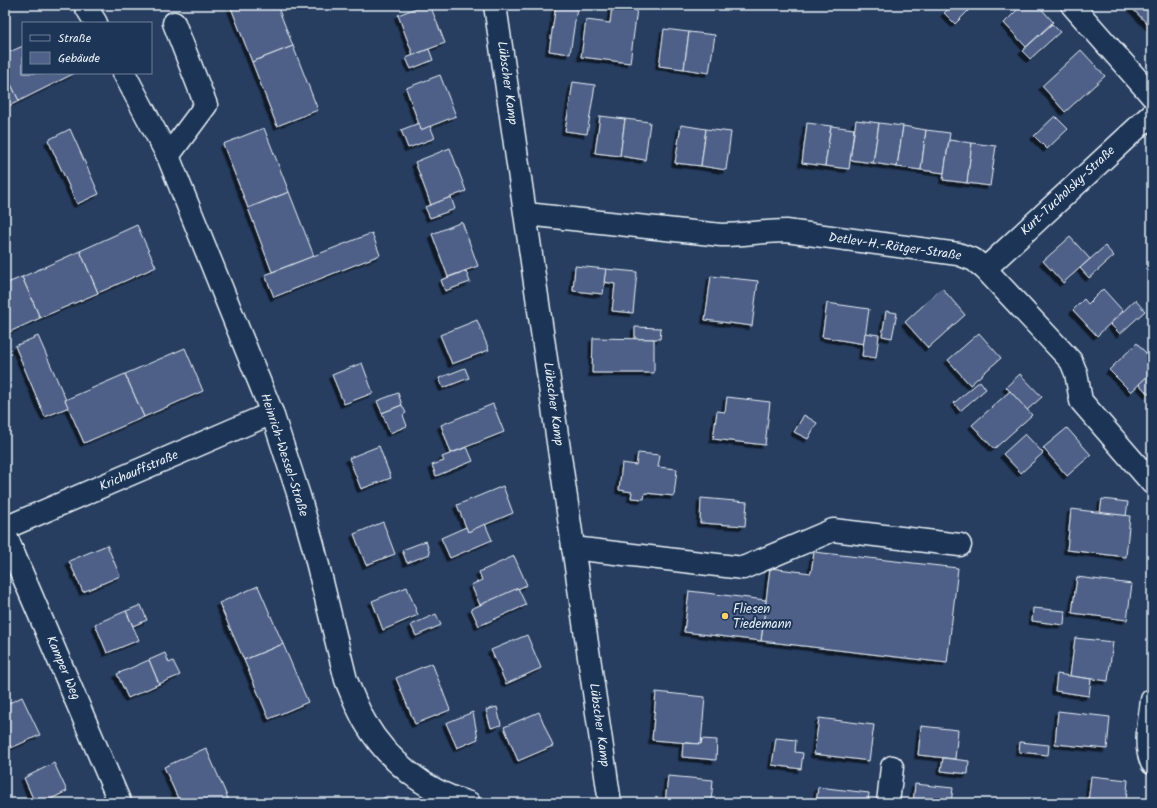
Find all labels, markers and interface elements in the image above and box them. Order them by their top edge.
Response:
legend [22,22,152,74]
text: Straße [58,29,92,48]
street label: Lübscher Kamp [491,40,523,127]
text: Gebäude [58,49,100,68]
street label: Kurt-Tucholsky-Straße [1016,141,1121,241]
street label: Detlev-H.-Rötger-Straße [827,227,963,267]
street label: Lübscher Kamp [537,361,569,448]
street label: Heinrich-Wessel-Straße [254,391,314,520]
street label: Krichauffstraße [96,445,182,497]
place label: Fliesen Tiedemann [733,599,792,635]
marker: Fliesen Tiedemann [720,611,730,621]
street label: Kamper Weg [40,633,86,703]
street label: Lübscher Kamp [583,682,615,769]

